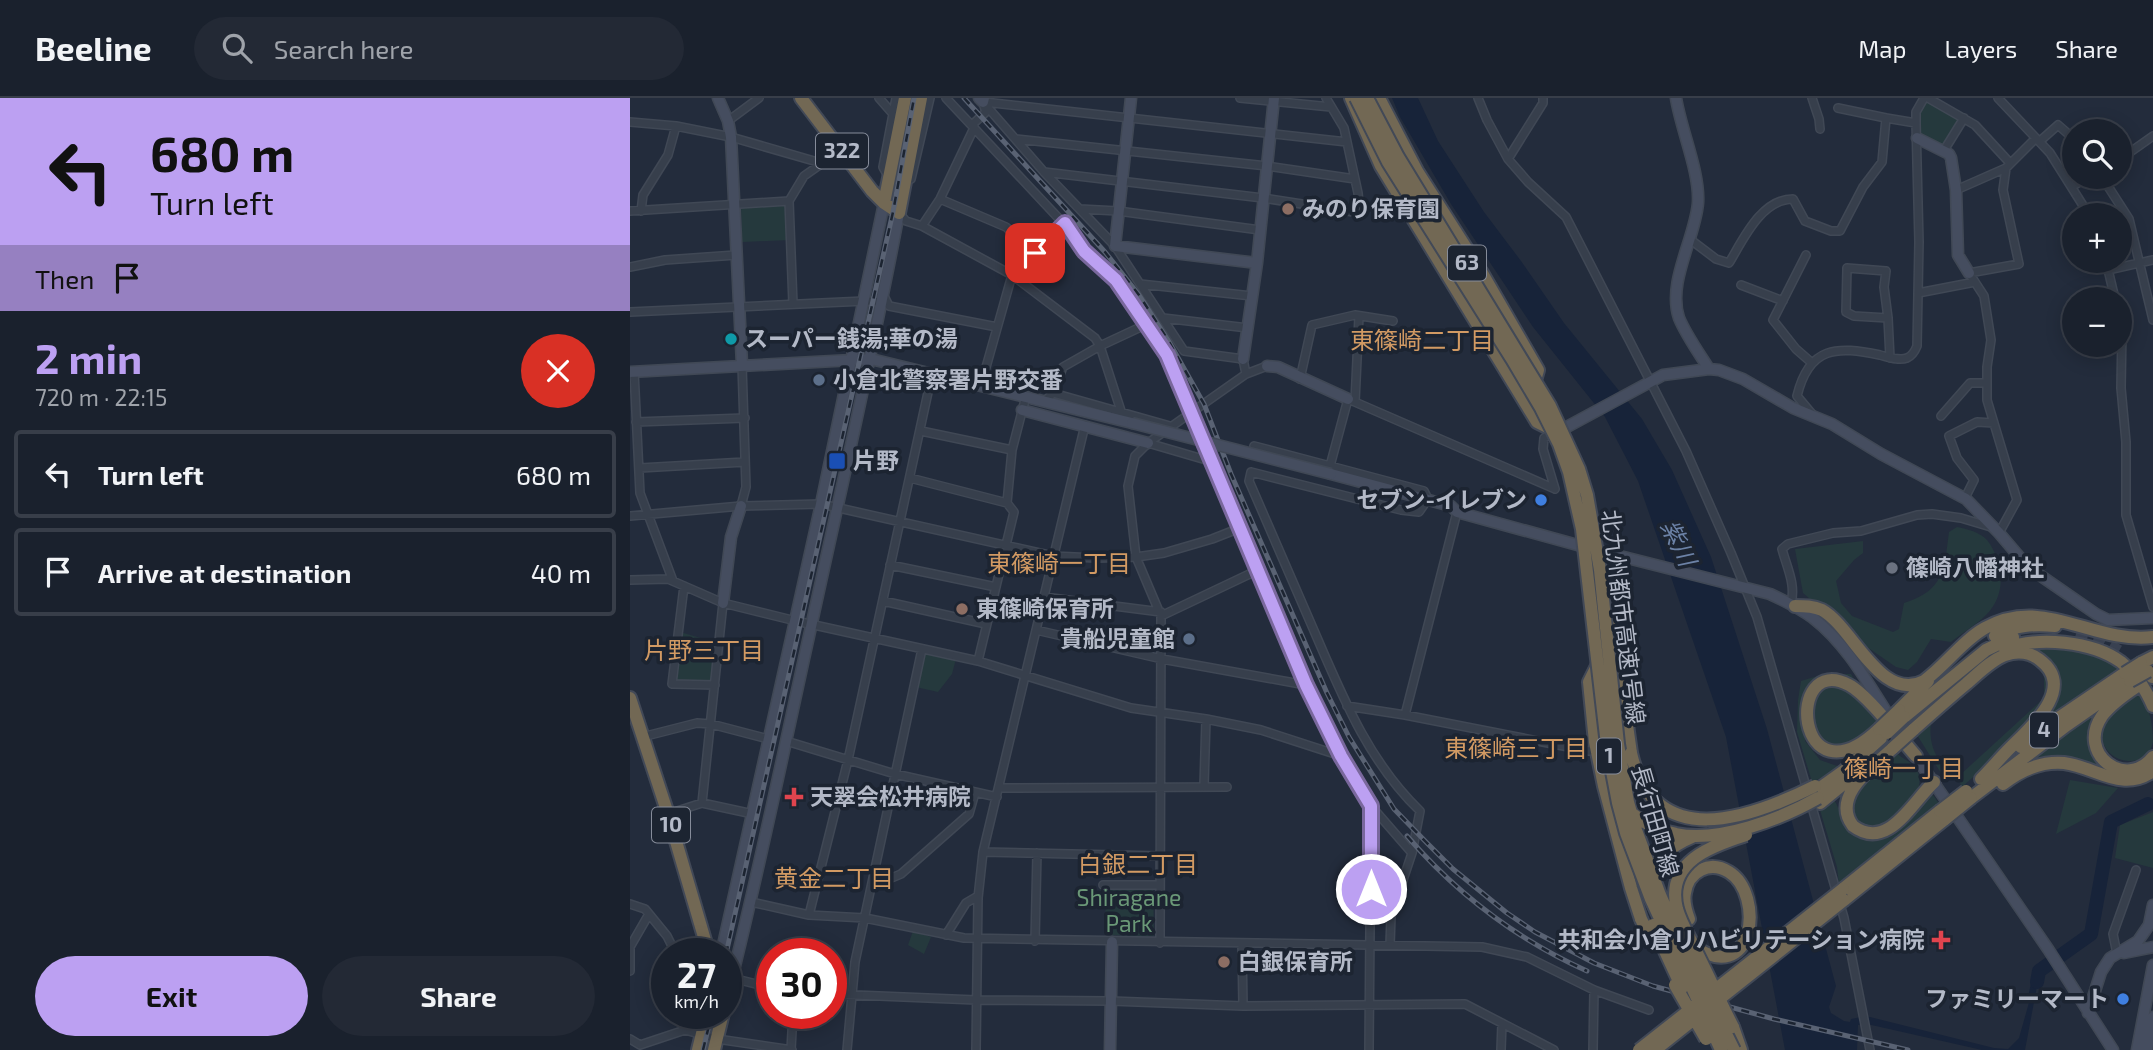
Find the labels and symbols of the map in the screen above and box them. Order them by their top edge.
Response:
road number: 322 [816,134,868,168]
place label: みのり保育園 [1302,194,1440,222]
marker: みのり保育園 [1280,201,1296,217]
pin [1005,223,1065,283]
road number: 63 [1448,246,1486,280]
place label: スーパー銭湯;華の湯 [745,324,958,352]
district label: 東篠崎二丁目 [1350,325,1494,354]
marker: スーパー銭湯;華の湯 [723,331,739,347]
place label: 小倉北警察署片野交番 [833,365,1063,393]
marker: 小倉北警察署片野交番 [811,372,827,388]
place label: 片野 [853,446,899,474]
marker: 片野 [827,451,847,471]
place label: セブン-イレブン [1356,485,1527,513]
marker: セブン-イレブン [1533,492,1549,508]
street label: 北九州都市高速1号線 [1597,508,1651,726]
water label: 紫川 [1656,514,1704,573]
district label: 東篠崎一丁目 [987,548,1131,577]
place label: 篠崎八幡神社 [1906,553,2044,581]
marker: 篠崎八幡神社 [1884,560,1900,576]
place label: 東篠崎保育所 [976,594,1114,622]
marker: 東篠崎保育所 [954,601,970,617]
place label: 貴船児童館 [1060,624,1175,652]
marker: 貴船児童館 [1181,631,1197,647]
district label: 片野三丁目 [644,635,764,664]
road number: 4 [2030,712,2058,748]
district label: 東篠崎三丁目 [1444,733,1588,762]
road number: 1 [1597,738,1621,774]
district label: 篠崎一丁目 [1844,753,1964,782]
street label: 長行田町線 [1627,762,1685,880]
place label: 天翠会松井病院 [810,782,971,810]
marker: 天翠会松井病院 [784,787,804,807]
road number: 10 [652,808,690,842]
district label: 白銀二丁目 [1078,849,1198,878]
position arrow [1334,852,1408,926]
district label: 黄金二丁目 [774,863,894,892]
park label: Shiragane Park [1077,883,1181,937]
place label: 共和会小倉リハビリテーション病院 [1557,925,1925,953]
marker: 共和会小倉リハビリテーション病院 [1931,930,1951,950]
speed limit sign: 30 [756,938,847,1029]
place label: 白銀保育所 [1238,947,1353,975]
marker: 白銀保育所 [1216,954,1232,970]
place label: ファミリーマート [1925,984,2109,1012]
marker: ファミリーマート [2115,991,2131,1007]

